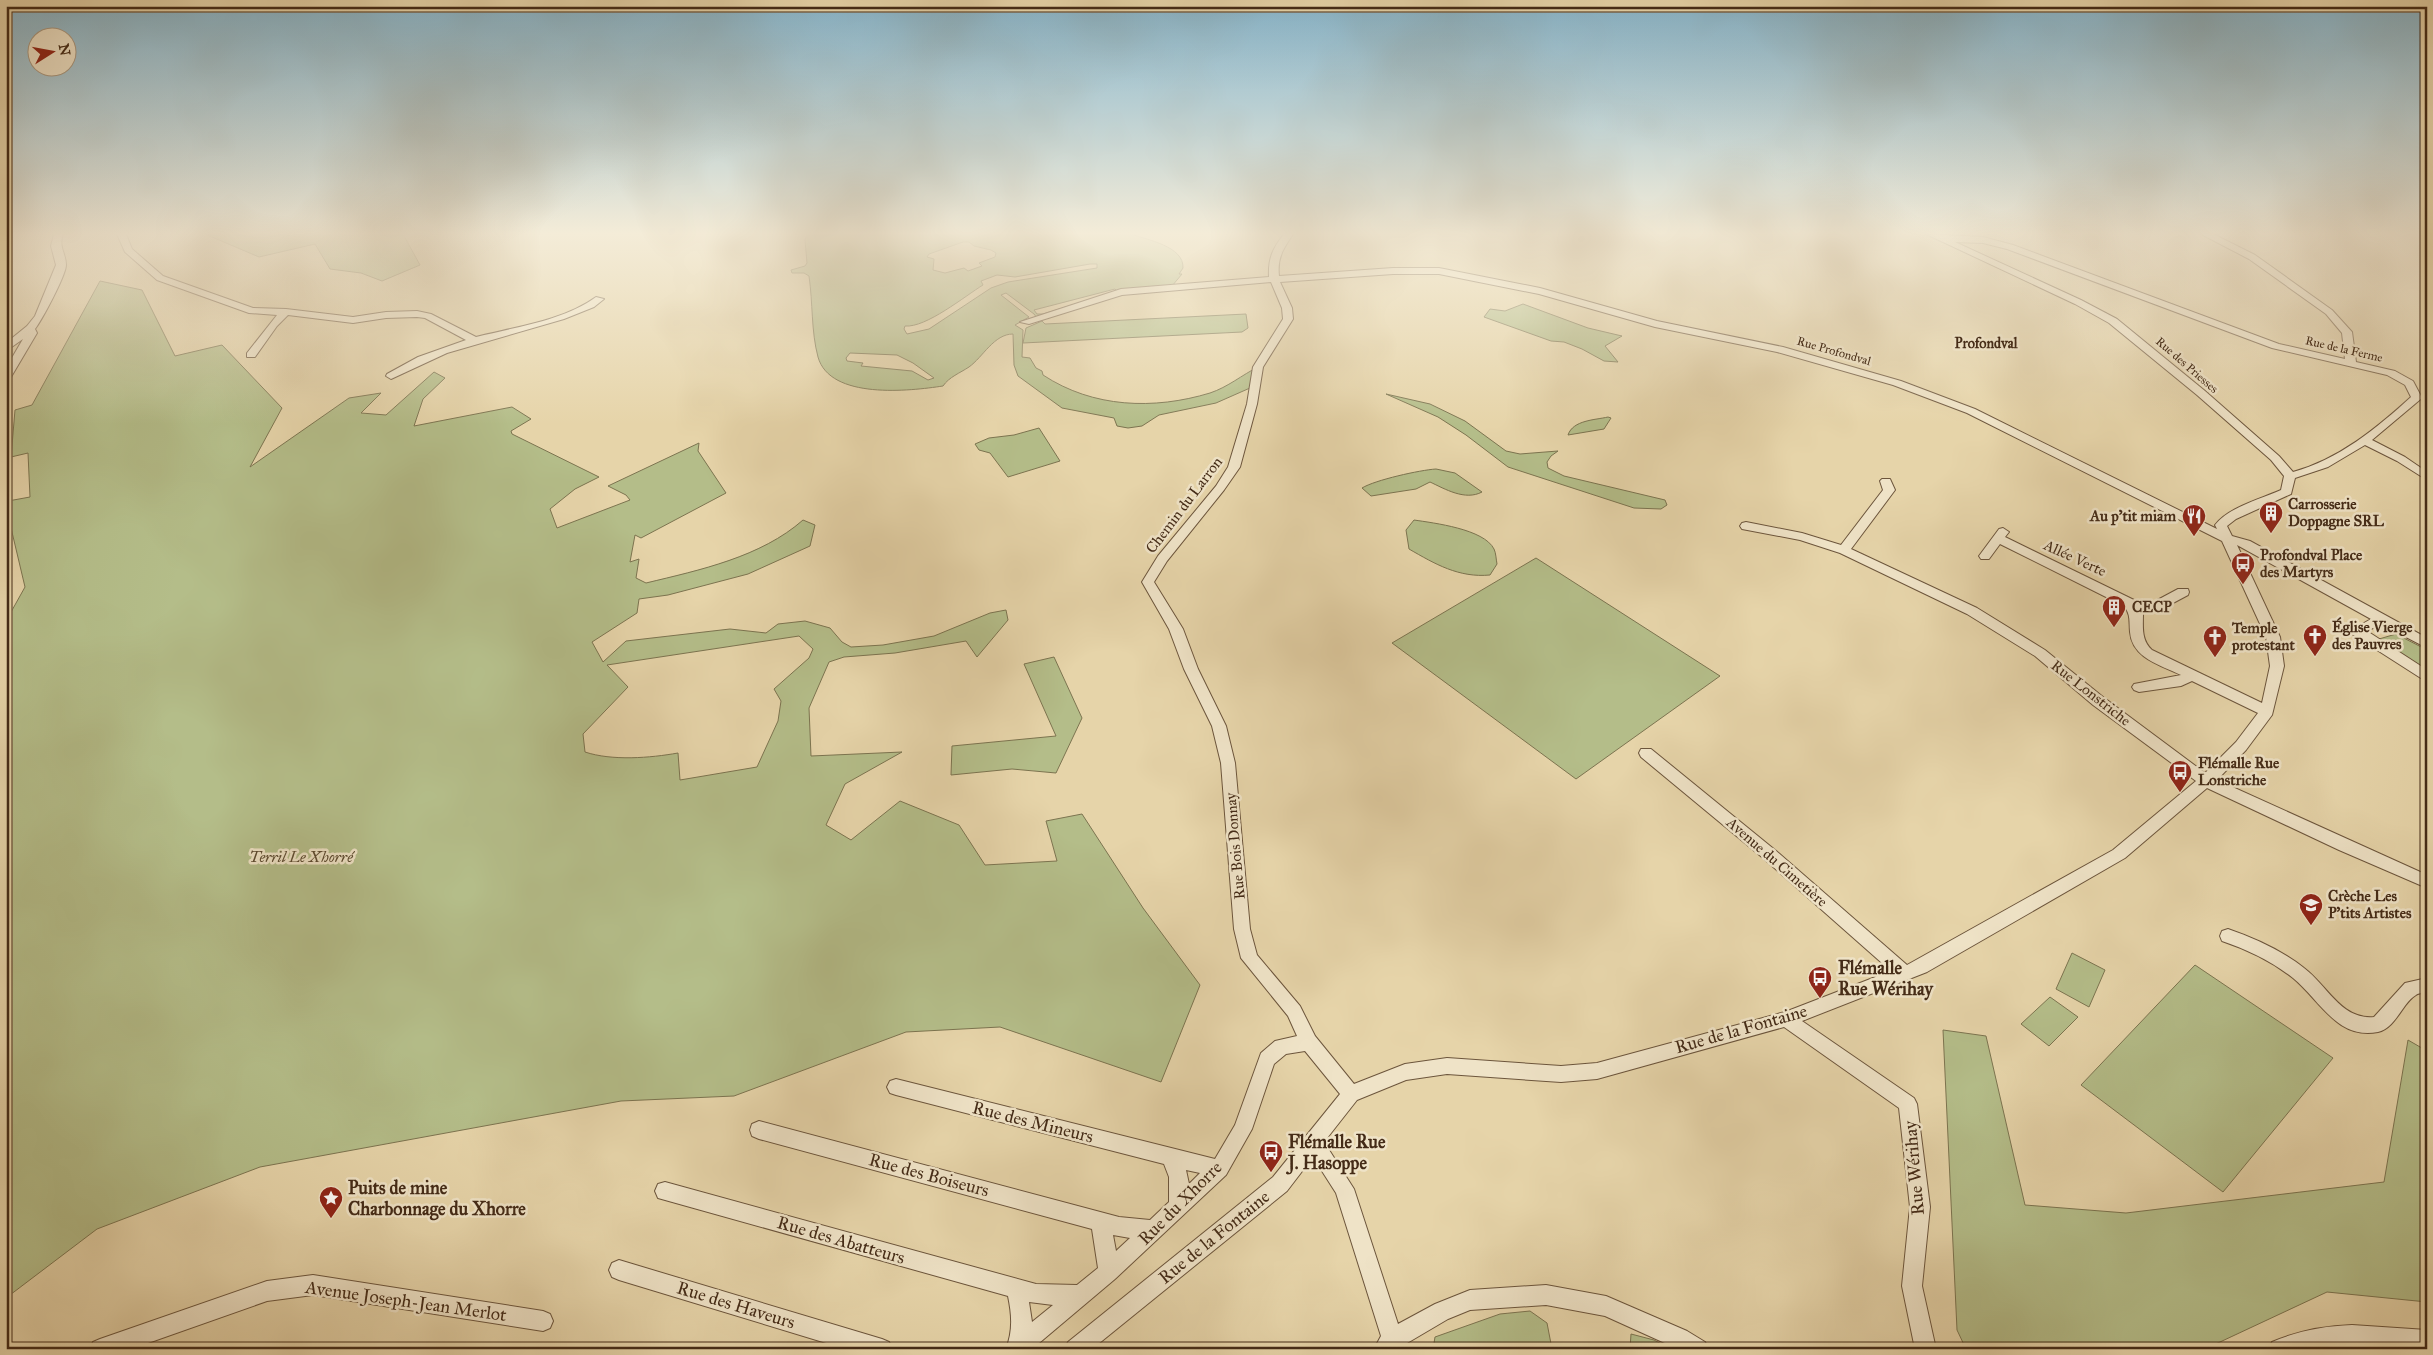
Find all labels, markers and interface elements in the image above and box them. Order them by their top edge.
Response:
north arrow [28,28,78,78]
text: N [55,42,74,57]
street label: Rue de la Ferme [2304,333,2384,365]
street label: Rue Profondval [1795,334,1873,368]
street label: Rue des Priesses [2153,334,2221,396]
district label: Profondval [1955,335,2019,352]
street label: Chemin du Larron [1142,453,1226,557]
place label: Carrosserie Doppagne SRL [2288,495,2385,531]
building icon: Carrosserie Doppagne SRL [2258,500,2284,534]
restaurant icon: Au p'tit miam [2181,503,2207,537]
place label: Au p'tit miam [2089,507,2176,526]
street label: Allée Verte [2040,535,2109,580]
place label: Profondval Place des Martyrs [2260,546,2363,582]
bus stop icon: Profondval Place des Martyrs [2230,551,2256,585]
building icon: CECP [2101,594,2127,628]
place label: CECP [2132,598,2172,616]
place label: Église Vierge des Pauvres [2332,617,2413,653]
place label: Temple protestant [2231,619,2295,655]
church icon: Église Vierge des Pauvres [2302,623,2328,657]
church icon: Temple protestant [2202,624,2228,658]
street label: Rue Lonstriche [2048,656,2134,730]
place label: Flémalle Rue Lonstriche [2198,754,2280,789]
bus stop icon: Flémalle Rue Lonstriche [2167,759,2193,793]
street label: Rue Bois Donnay [1221,791,1249,900]
street label: Avenue du Cimetière [1722,813,1831,911]
park label: Terril Le Xhorré [249,848,355,866]
place label: Crèche Les P'tits Artistes [2328,887,2412,922]
school or university icon: Crèche Les P'tits Artistes [2298,892,2324,926]
place label: Flémalle Rue Wérihay [1838,957,1934,1001]
bus stop icon: Flémalle Rue Wérihay [1807,965,1833,999]
street label: Rue de la Fontaine [1672,1000,1810,1058]
street label: Rue des Mineurs [970,1096,1096,1148]
street label: Rue Wérihay [1899,1119,1929,1216]
place label: Flémalle Rue J. Hasoppe [1286,1131,1386,1175]
bus stop icon: Flémalle Rue J. Hasoppe [1258,1139,1284,1173]
street label: Rue des Boiseurs [867,1148,991,1202]
street label: Rue du Xhorre [1133,1156,1227,1250]
place label: Puits de mine Charbonnage du Xhorre [348,1177,526,1221]
place icon: Puits de mine Charbonnage du Xhorre [318,1185,344,1219]
street label: Rue de la Fontaine [1154,1185,1274,1289]
street label: Rue des Abatteurs [775,1211,907,1269]
street label: Avenue Joseph-Jean Merlot [303,1276,509,1327]
street label: Rue des Haveurs [674,1277,798,1333]

